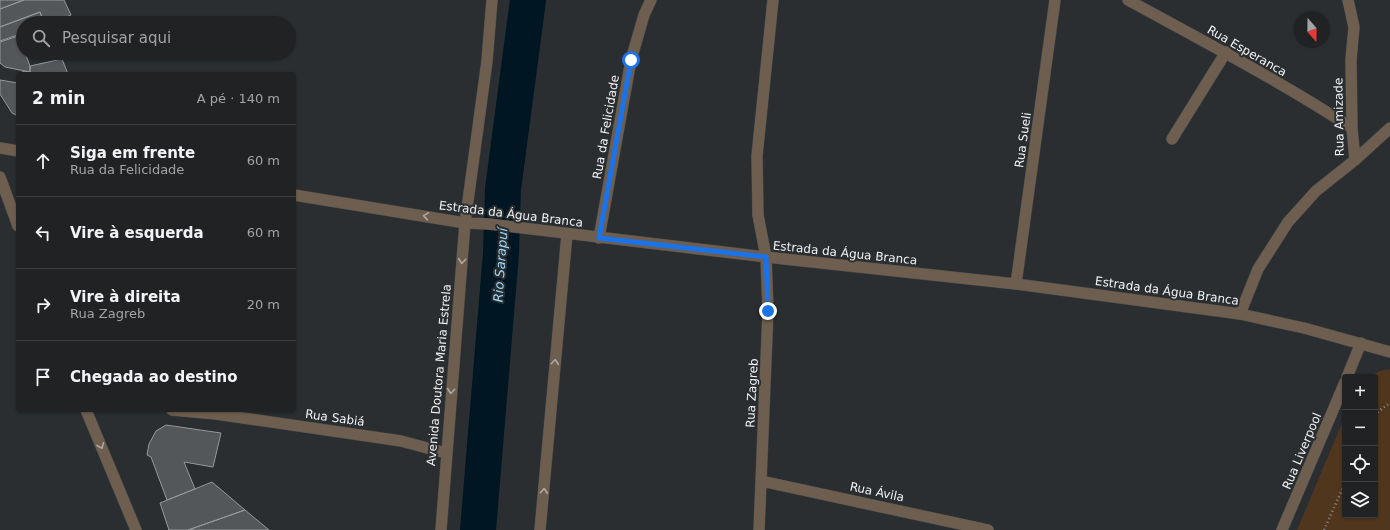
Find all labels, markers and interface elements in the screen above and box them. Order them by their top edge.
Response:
north arrow [1294,12,1330,48]
search box [16,16,296,60]
street label: Rua Esperanca [1205,23,1289,79]
icon: search [30,27,52,49]
text: Pesquisar aqui [62,29,171,47]
route start [622,51,640,69]
street label: Rua da Felicidade [590,74,622,180]
street label: Rua Amizade [1331,78,1347,156]
text: 2 min [32,88,85,108]
text: A pé · 140 m [197,91,280,106]
street label: Rua Sueli [1012,111,1034,169]
text: Siga em frente [70,144,195,162]
icon: ahead [32,150,54,172]
text: 60 m [247,153,280,168]
text: Rua da Felicidade [70,162,184,177]
street label: Estrada da Água Branca [438,197,584,230]
one-way arrow [423,212,429,221]
icon: left [32,222,54,244]
text: Vire à esquerda [70,224,204,242]
text: 60 m [247,225,280,240]
water label: Rio Sarapuí [490,225,511,303]
street label: Estrada da Água Branca [772,237,918,268]
one-way arrow [457,258,466,264]
street label: Estrada da Água Branca [1094,273,1240,308]
street label: Avenida Doutora Maria Estrela [424,283,454,467]
text: Vire à direita [70,288,181,306]
icon: right [32,294,54,316]
text: 20 m [247,297,280,312]
route end [759,302,777,320]
text: Rua Zagreb [70,306,145,321]
street label: Rua Zagreb [743,358,761,428]
one-way arrow [551,359,560,365]
icon: arrive [32,366,54,388]
text: Chegada ao destino [70,368,238,386]
map controls [1342,374,1378,518]
button: + [1342,374,1378,410]
one-way arrow [446,388,455,394]
street label: Rua Sabiá [304,407,366,429]
button: − [1342,410,1378,446]
street label: Rua Liverpool [1280,411,1324,491]
one-way arrow [96,442,104,450]
button: locate [1342,446,1378,482]
street label: Rua Ávila [849,478,906,505]
button: layers [1342,482,1378,518]
one-way arrow [539,488,548,494]

